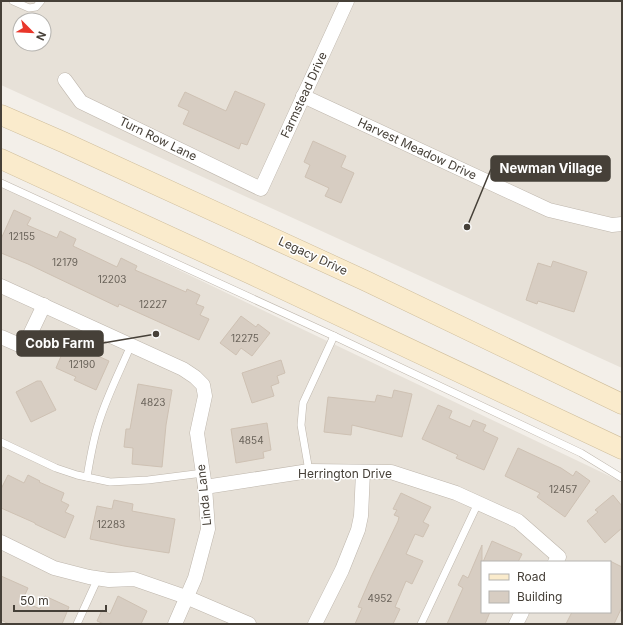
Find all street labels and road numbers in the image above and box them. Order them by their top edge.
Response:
street label: Farmstead Drive [277,49,330,140]
street label: Turn Row Lane [117,113,199,164]
street label: Harvest Meadow Drive [355,114,479,183]
street label: Legacy Drive [276,233,350,278]
street label: Linda Lane [193,464,214,527]
street label: Herrington Drive [298,466,392,481]

